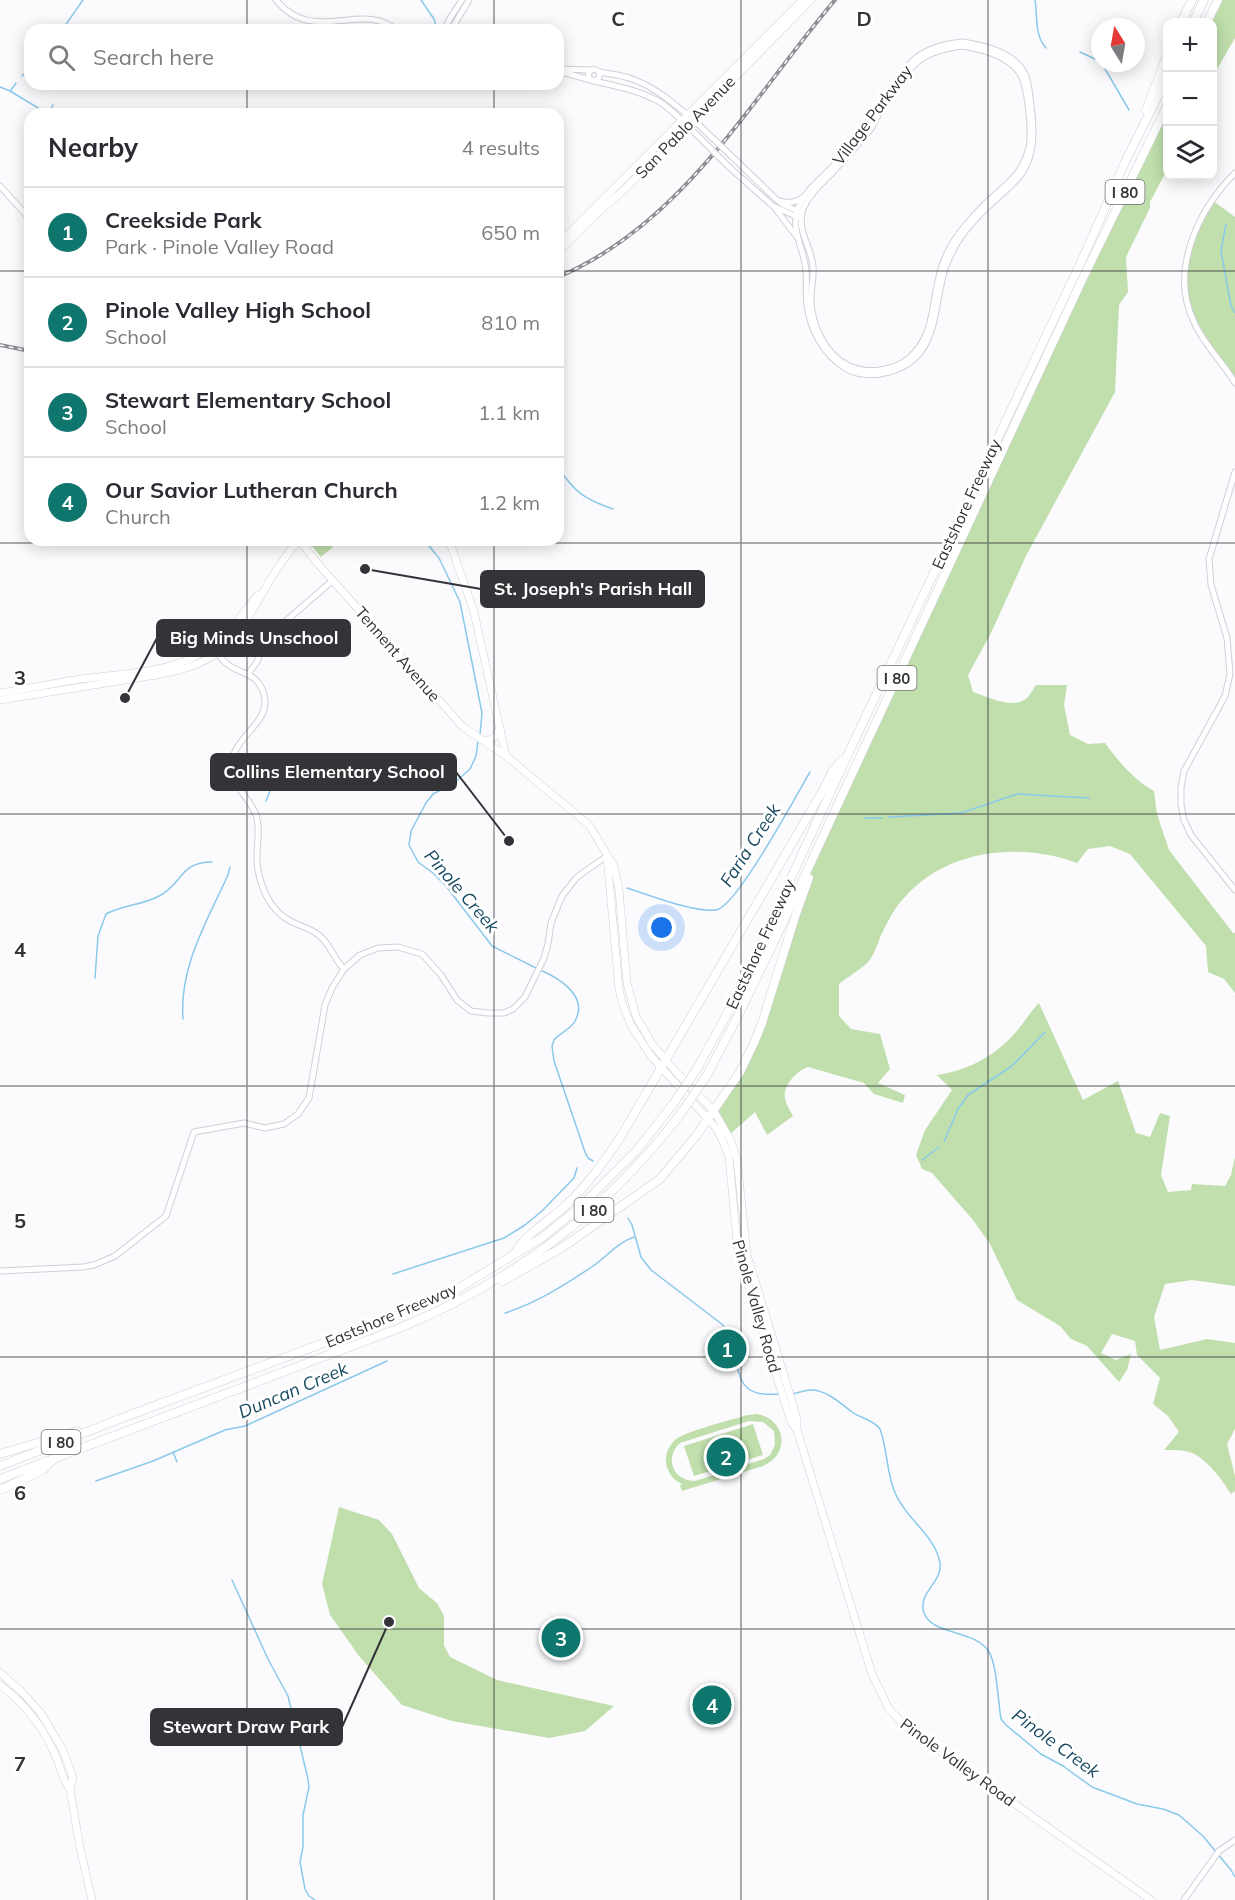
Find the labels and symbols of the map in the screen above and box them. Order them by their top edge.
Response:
text: C [611,6,625,31]
text: D [856,6,872,31]
north arrow [1091,18,1145,72]
street label: Village Parkway [828,61,916,169]
street label: San Pablo Avenue [631,71,739,183]
road number: I 80 [1106,180,1144,204]
street label: Eastshore Freeway [927,435,1005,572]
callout: St. Joseph's Parish Hall [481,571,704,607]
text: St. Joseph's Parish Hall [494,577,692,600]
street label: Tennent Avenue [351,602,445,706]
callout: Big Minds Unschool [157,620,350,656]
text: Big Minds Unschool [170,626,338,649]
text: 3 [14,665,26,690]
road number: I 80 [878,666,916,690]
callout: Collins Elementary School [211,754,456,790]
text: Collins Elementary School [223,760,445,783]
water label: Faria Creek [715,799,786,891]
water label: Pinole Creek [419,845,505,938]
street label: Eastshore Freeway [721,875,799,1012]
your location [647,913,676,942]
text: 4 [14,937,26,962]
road number: I 80 [574,1198,614,1222]
text: 5 [14,1208,26,1233]
street label: Pinole Valley Road [728,1237,786,1375]
street label: Eastshore Freeway [322,1278,460,1352]
pin: 1 [708,1326,746,1372]
water label: Duncan Creek [235,1356,352,1423]
road number: I 80 [42,1430,80,1454]
pin: 2 [706,1434,746,1480]
text: 6 [14,1480,26,1505]
pin: 3 [542,1616,580,1660]
pin: 4 [692,1682,732,1728]
water label: Pinole Creek [1008,1703,1105,1783]
callout: Stewart Draw Park [151,1709,342,1745]
street label: Pinole Valley Road [897,1714,1019,1810]
text: Stewart Draw Park [163,1715,330,1738]
text: 7 [14,1751,26,1776]

